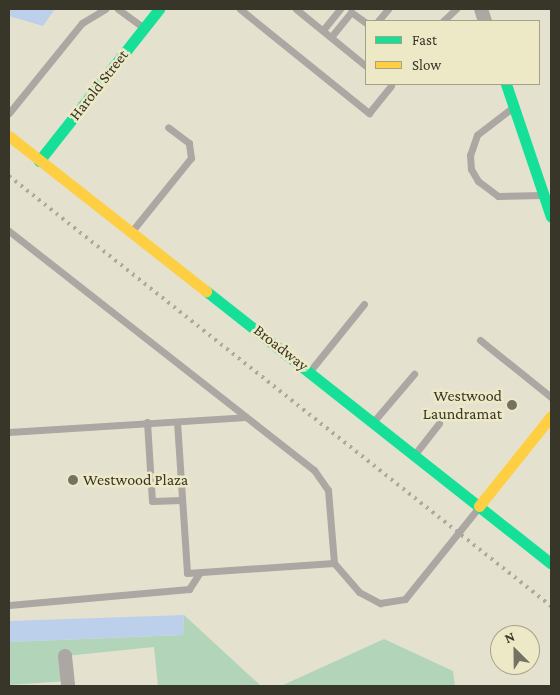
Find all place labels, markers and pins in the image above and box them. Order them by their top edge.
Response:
place label: Westwood Laundramat [423,386,502,424]
marker: Westwood Laundramat [506,399,518,411]
place label: Westwood Plaza [83,470,188,490]
marker: Westwood Plaza [67,474,79,486]

